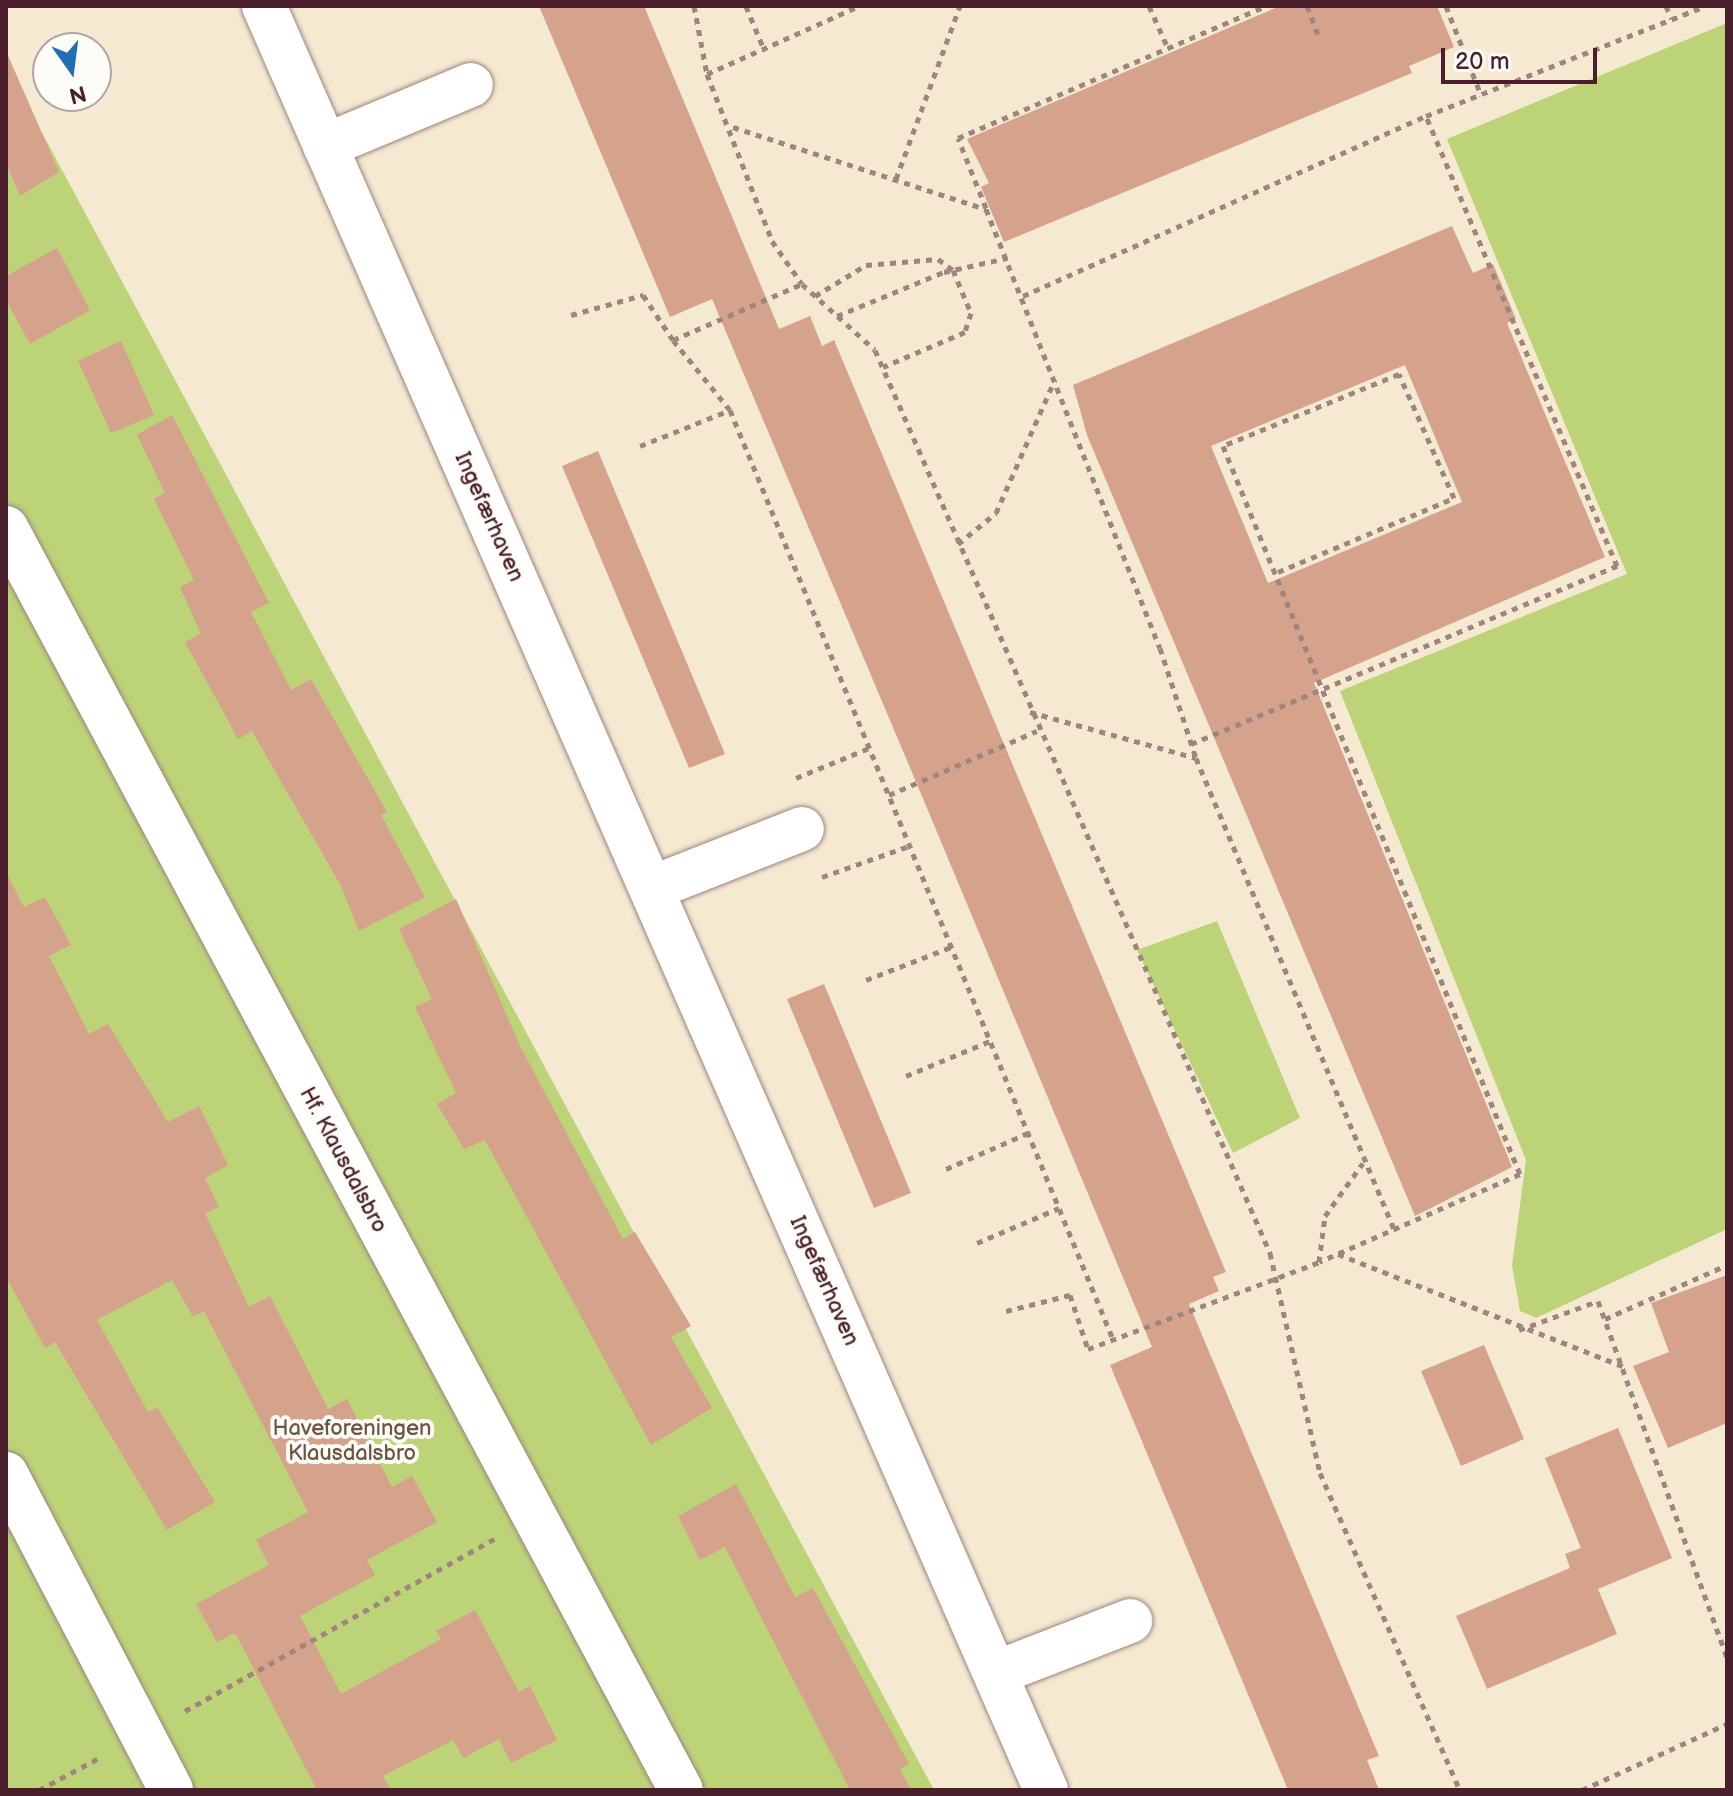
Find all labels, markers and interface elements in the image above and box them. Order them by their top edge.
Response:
north arrow [32,32,112,112]
scale bar [1445,32,1601,82]
text: 20 m [1455,47,1510,76]
text: N [66,79,89,109]
street label: Ingefærhaven [449,448,529,586]
street label: Hf. Klausdalsbro [294,1083,392,1237]
street label: Ingefærhaven [784,1212,864,1350]
park label: Haveforeningen Klausdalsbro [272,1415,432,1466]

